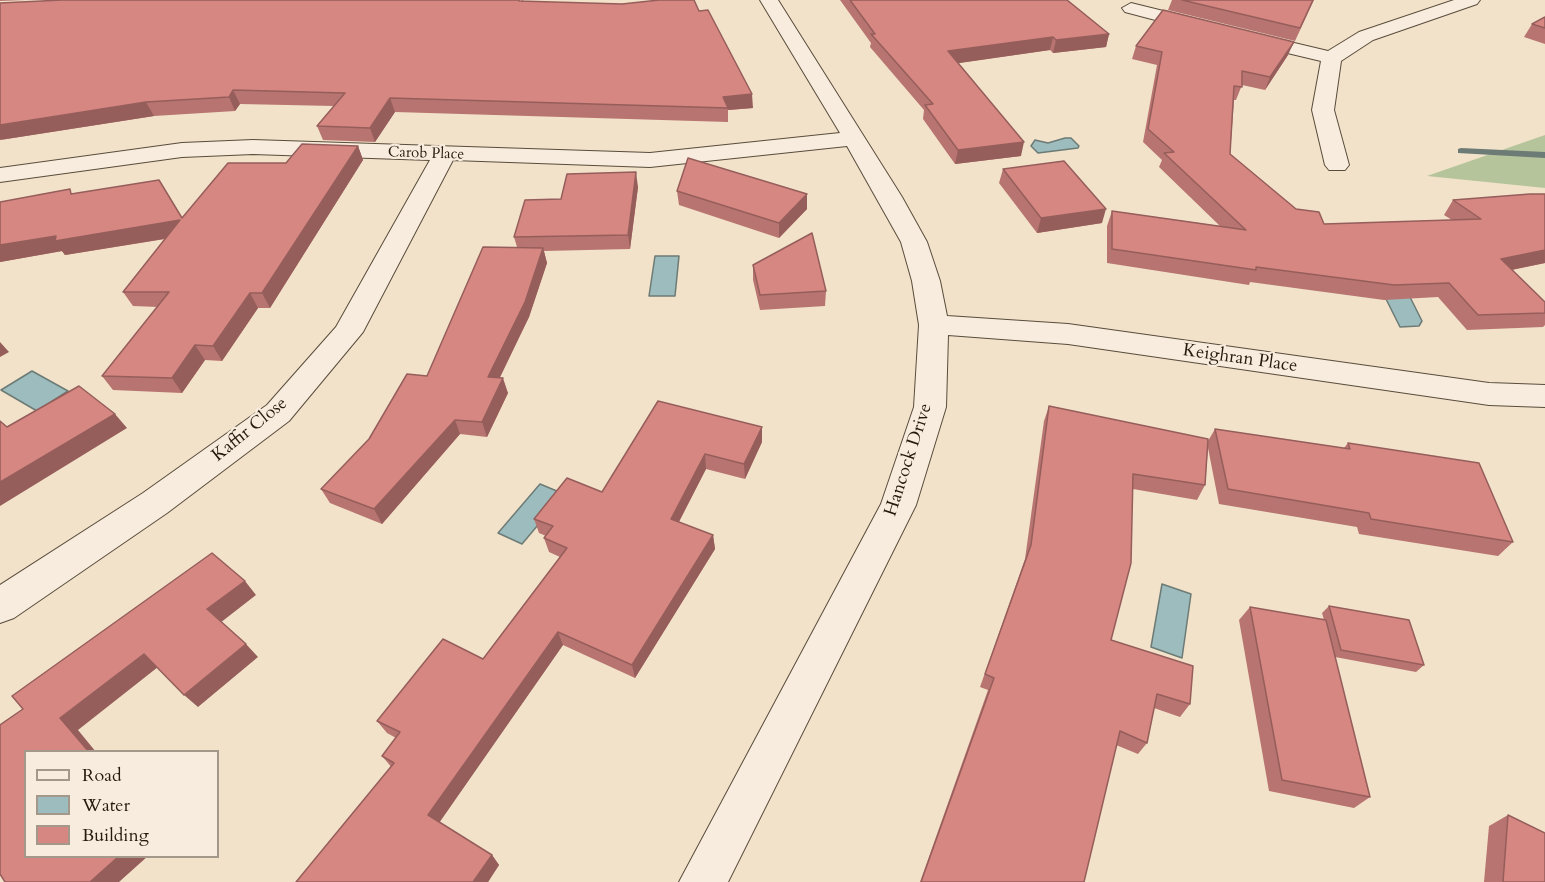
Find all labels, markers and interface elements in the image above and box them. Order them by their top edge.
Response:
street label: Carob Place [387,144,465,164]
street label: Keighran Place [1181,340,1299,378]
street label: Kaffir Close [208,393,292,467]
street label: Hancock Drive [881,401,937,519]
legend [24,750,219,858]
text: Road [82,763,122,788]
text: Water [82,793,130,818]
text: Building [82,823,149,848]

